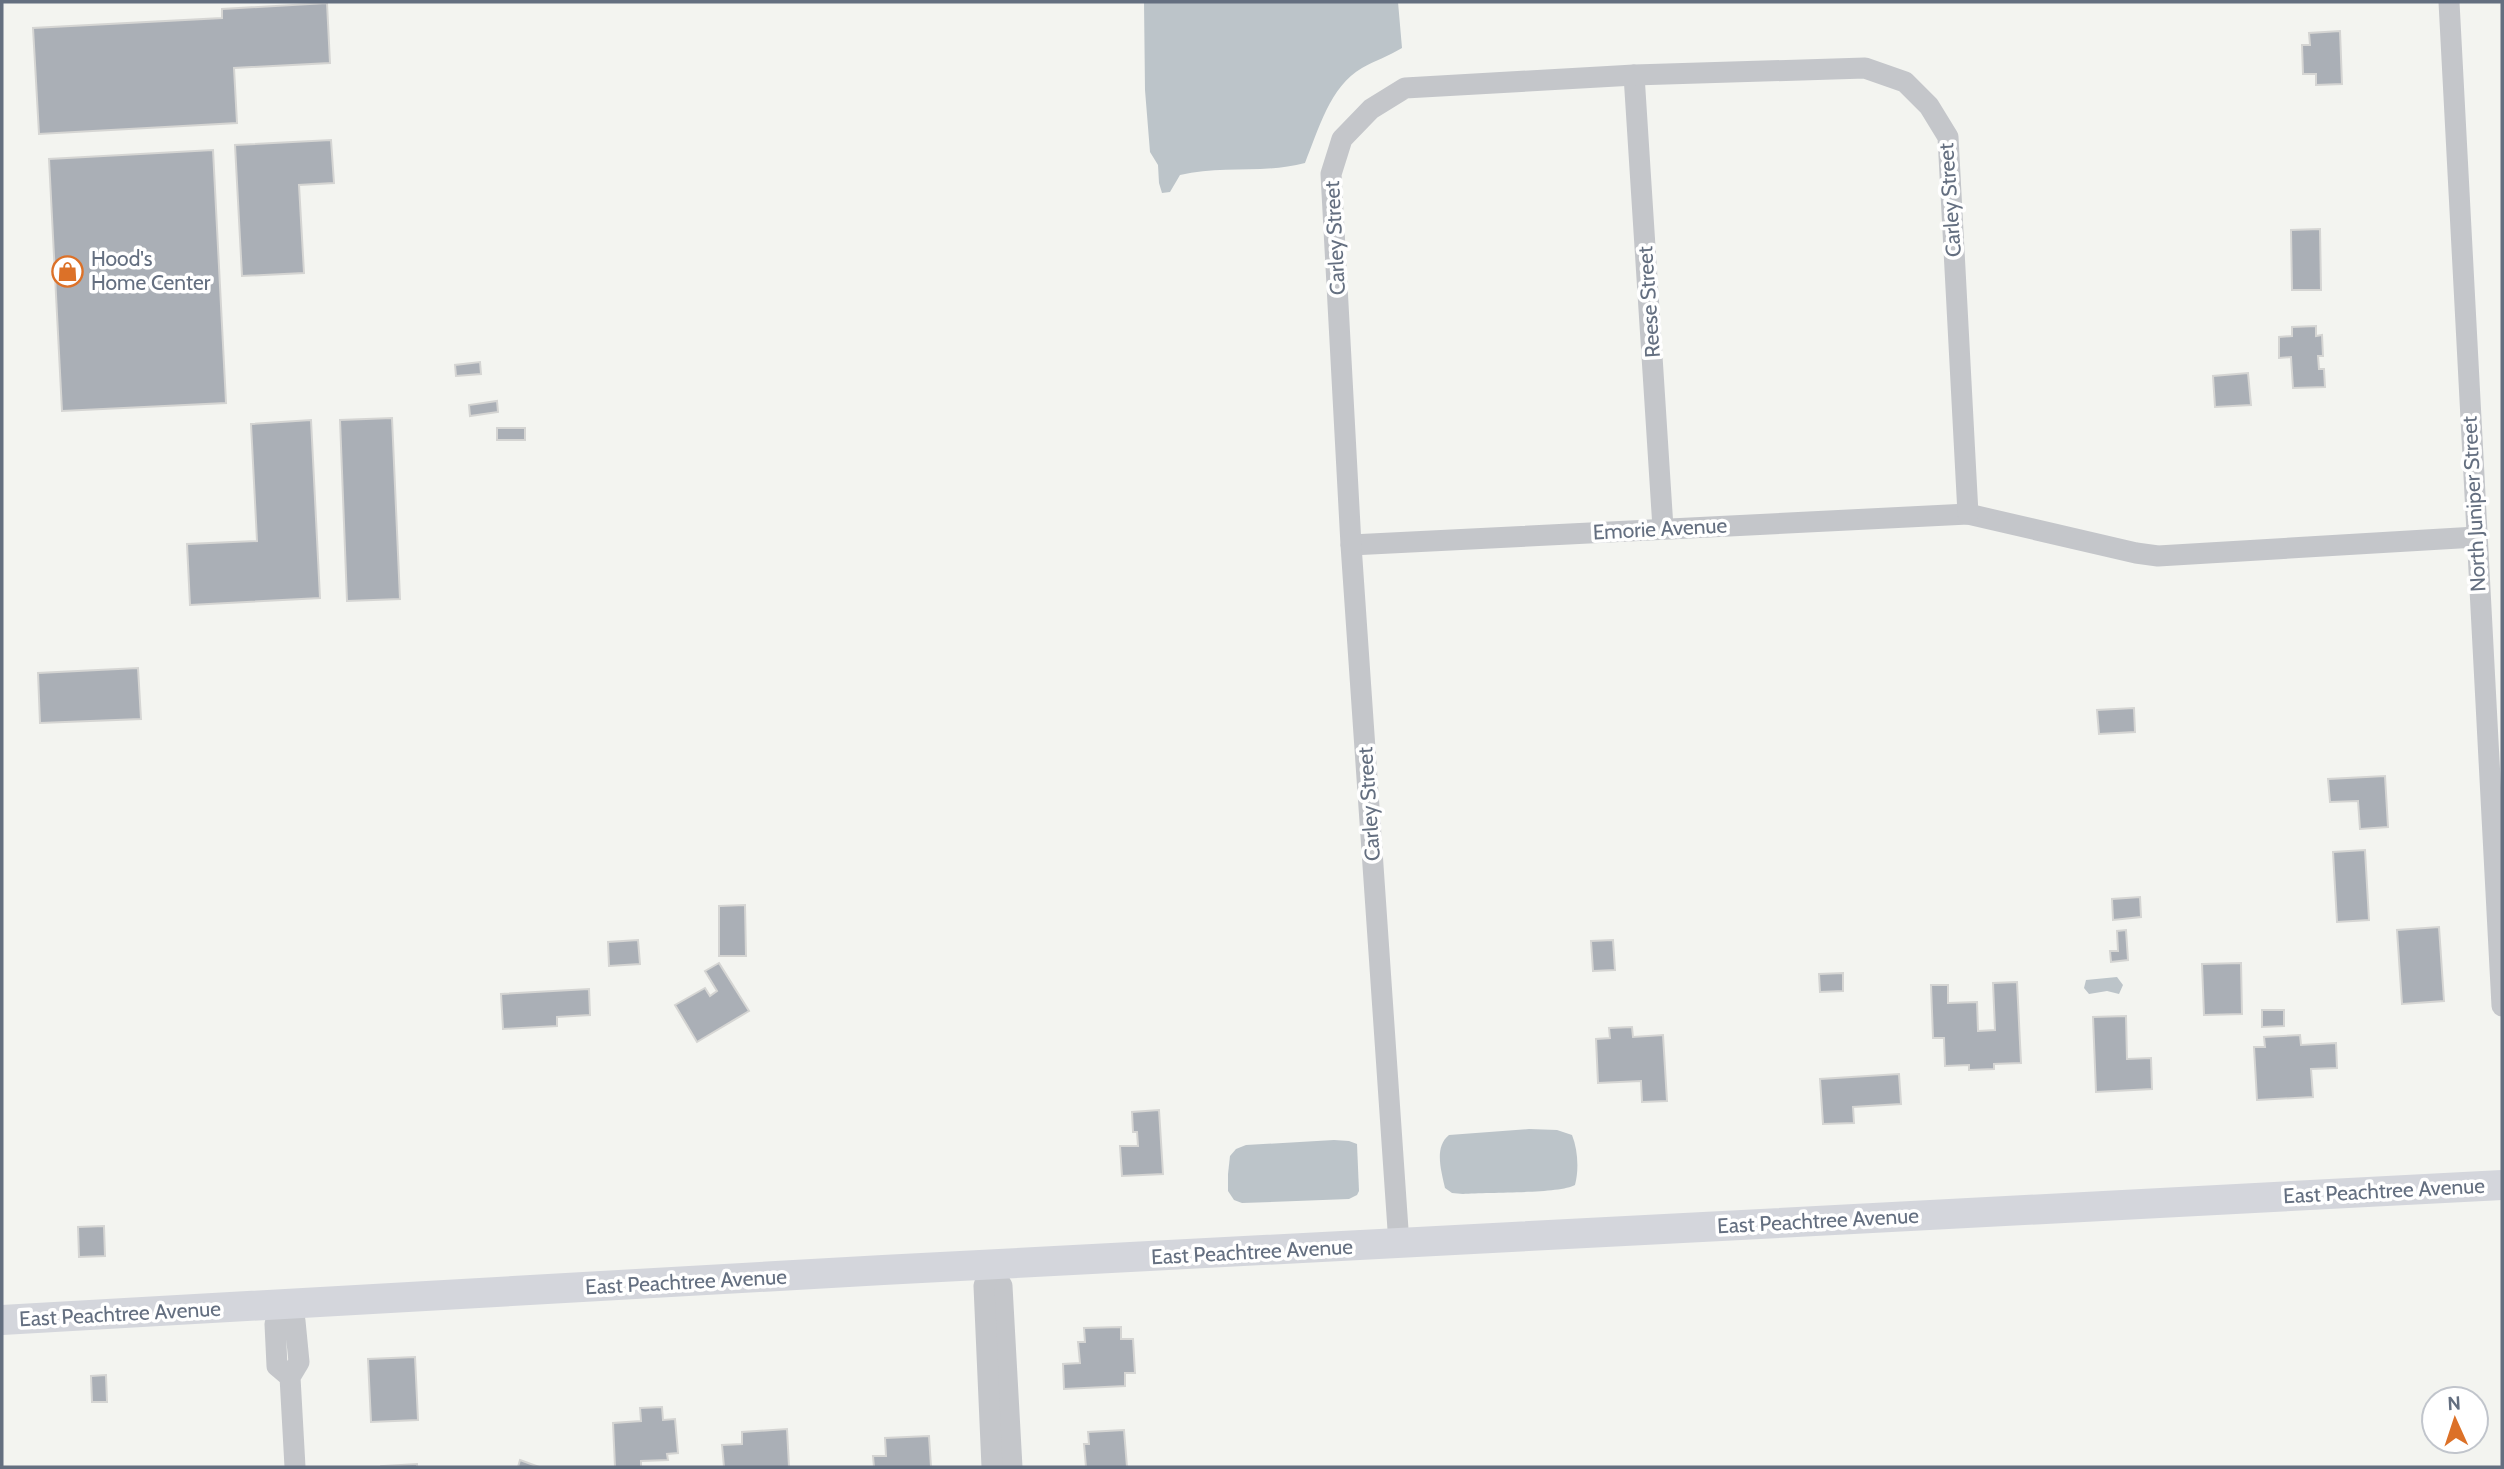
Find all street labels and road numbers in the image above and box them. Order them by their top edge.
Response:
street label: Carley Street [1933,142,1966,258]
street label: Carley Street [1319,180,1350,296]
street label: Reese Street [1632,245,1665,359]
street label: North Juniper Street [2456,416,2491,593]
street label: Emorie Avenue [1592,512,1728,545]
street label: Carley Street [1352,746,1385,862]
street label: East Peachtree Avenue [2283,1173,2486,1208]
street label: East Peachtree Avenue [1717,1203,1920,1238]
street label: East Peachtree Avenue [1151,1234,1354,1269]
street label: East Peachtree Avenue [585,1264,788,1299]
street label: East Peachtree Avenue [19,1296,222,1331]

